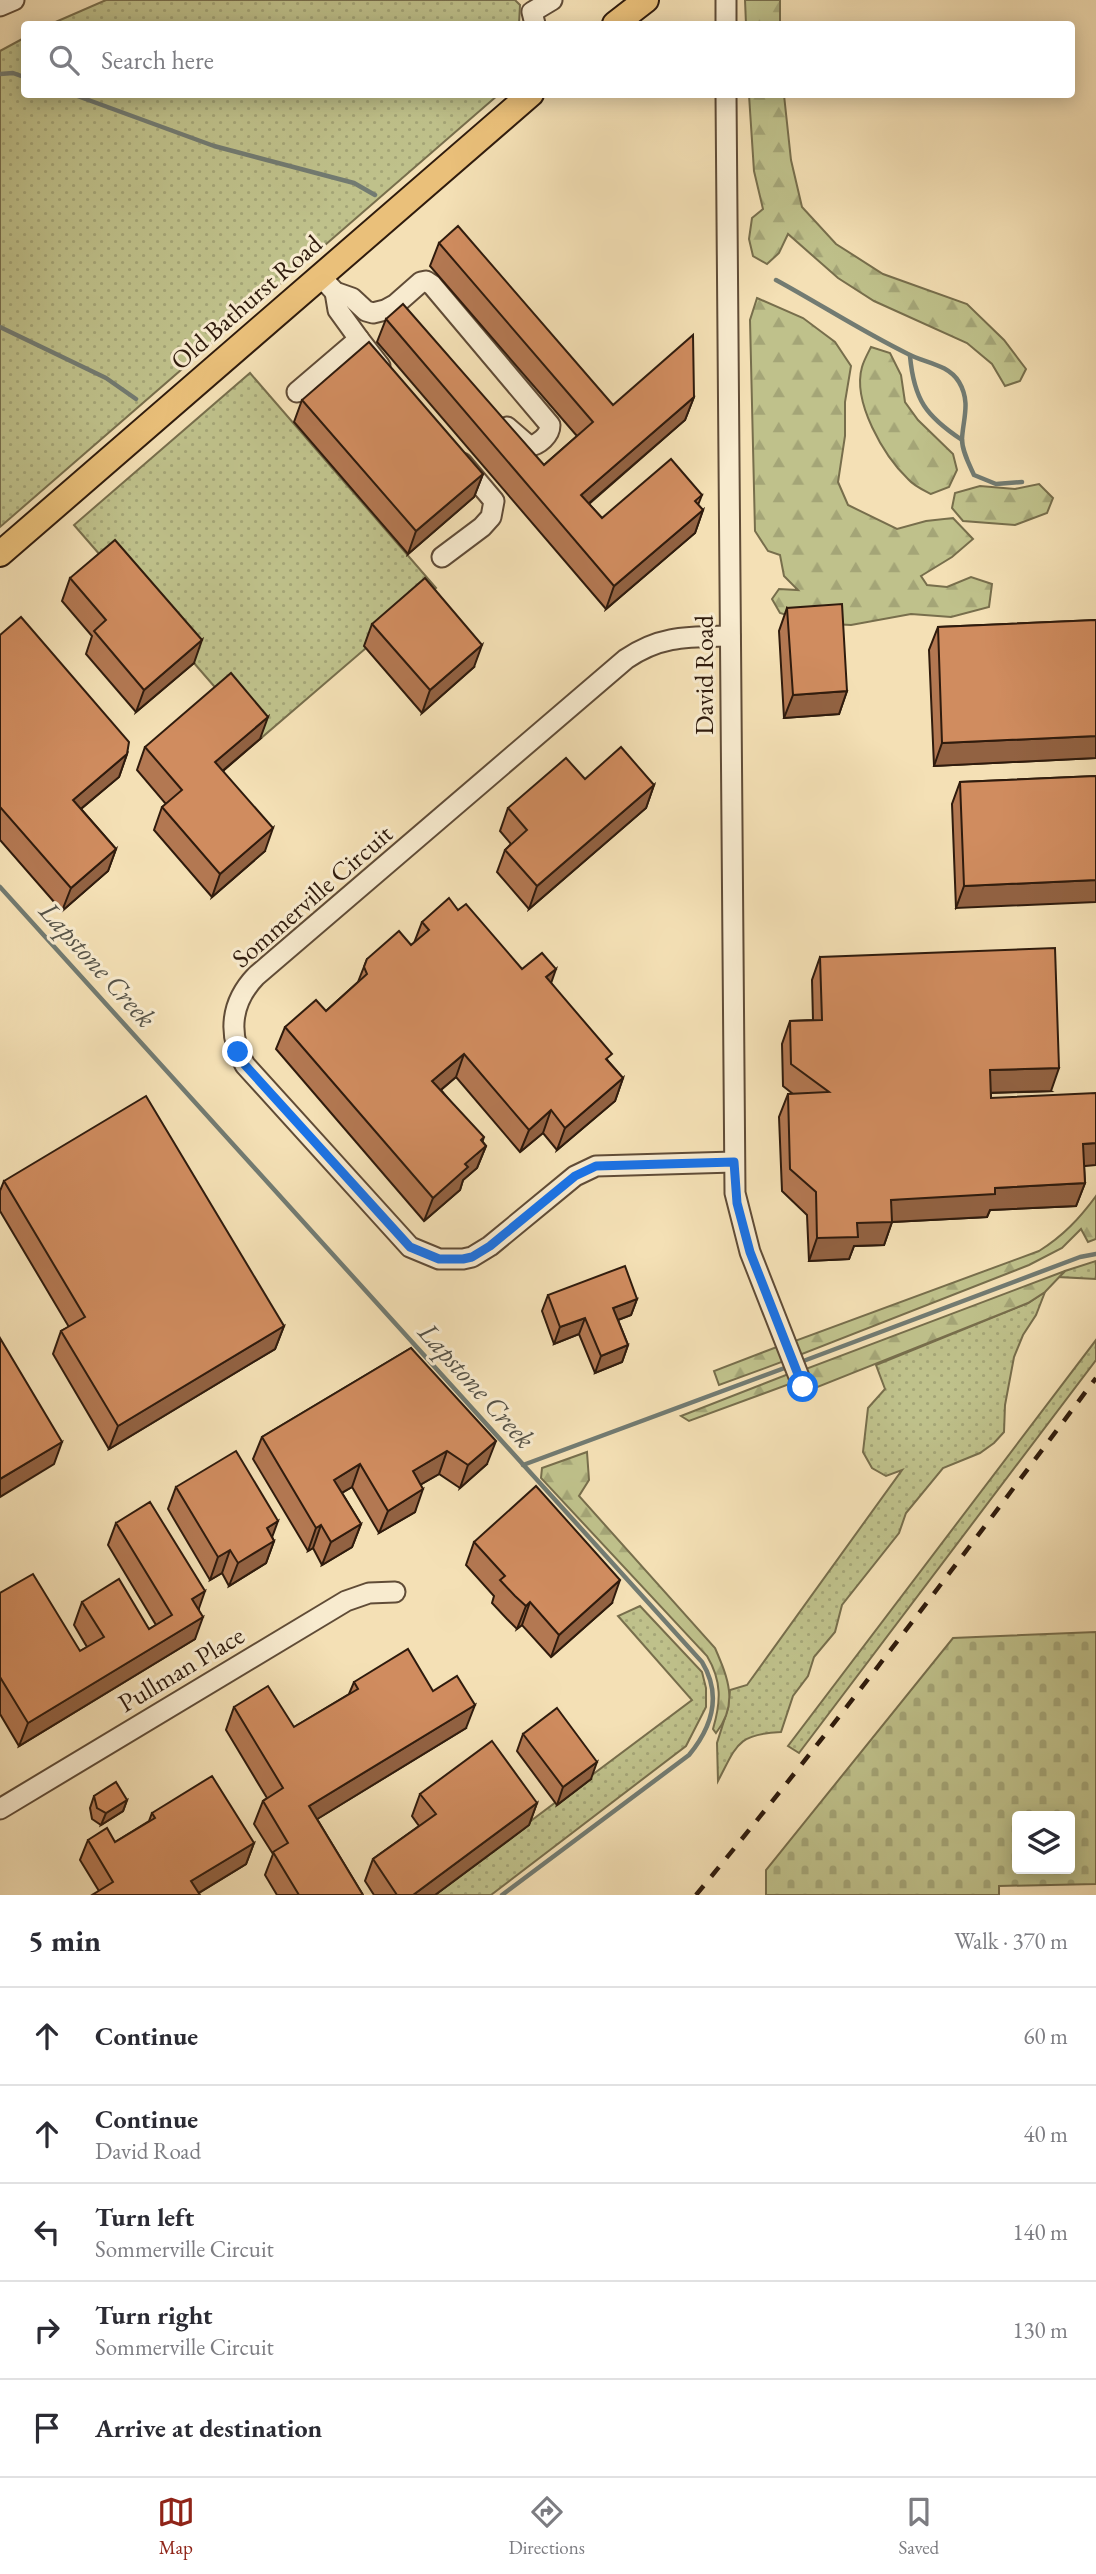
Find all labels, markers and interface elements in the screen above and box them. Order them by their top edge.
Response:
search box [21,21,1075,98]
icon: search [45,41,83,79]
text: Search here [101,43,214,77]
street label: Old Bathurst Road [163,226,330,377]
street label: David Road [687,614,721,735]
street label: Sommerville Circuit [225,817,399,975]
water label: Lapstone Creek [31,893,164,1035]
route end [222,1036,253,1067]
water label: Lapstone Creek [410,1314,543,1456]
route start [787,1371,818,1402]
street label: Pullman Place [112,1618,250,1720]
map controls [1012,1811,1075,1874]
button: layers [1012,1811,1075,1874]
text: 5 min [28,1921,101,1960]
text: Walk · 370 m [954,1926,1068,1956]
icon: ahead [28,2017,66,2055]
text: Continue [95,2019,198,2053]
text: 60 m [1023,2021,1068,2051]
text: Continue [95,2102,198,2136]
icon: ahead [28,2115,66,2153]
text: 40 m [1023,2119,1068,2149]
text: David Road [95,2136,201,2166]
text: Turn left [95,2200,194,2234]
icon: left [28,2213,66,2251]
text: 140 m [1012,2217,1068,2247]
text: Sommerville Circuit [95,2234,274,2264]
text: Turn right [95,2298,213,2332]
icon: right [28,2311,66,2349]
text: 130 m [1012,2315,1068,2345]
text: Sommerville Circuit [95,2332,274,2362]
icon: arrive [28,2409,66,2447]
text: Arrive at destination [95,2411,322,2445]
tab: Map [157,2493,195,2560]
tab: Directions [508,2493,585,2560]
tab: Saved [898,2493,939,2560]

